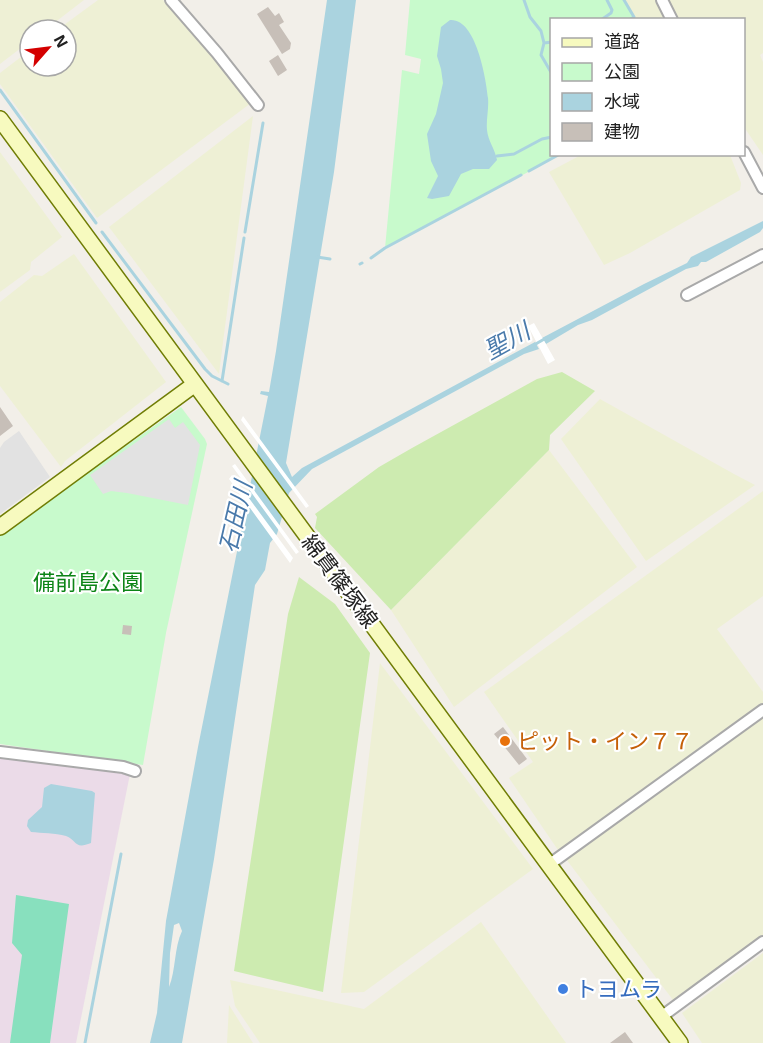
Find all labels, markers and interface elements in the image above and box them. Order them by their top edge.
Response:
north arrow [18,18,78,78]
legend [550,18,745,156]
text: 道路 [604,30,640,52]
text: N [51,31,73,50]
text: 公園 [604,60,640,82]
text: 水域 [604,90,640,112]
text: 建物 [604,120,640,142]
water label: 聖川 [478,314,537,364]
water label: 石田川 [212,475,257,555]
street label: 綿貫篠塚線 [297,529,384,632]
park label: 備前島公園 [33,568,143,594]
place label: ピット・イン７７ [517,727,693,753]
marker: ピット・イン７７ [498,734,512,748]
place label: トヨムラ [575,975,662,1001]
marker: トヨムラ [556,982,570,996]

